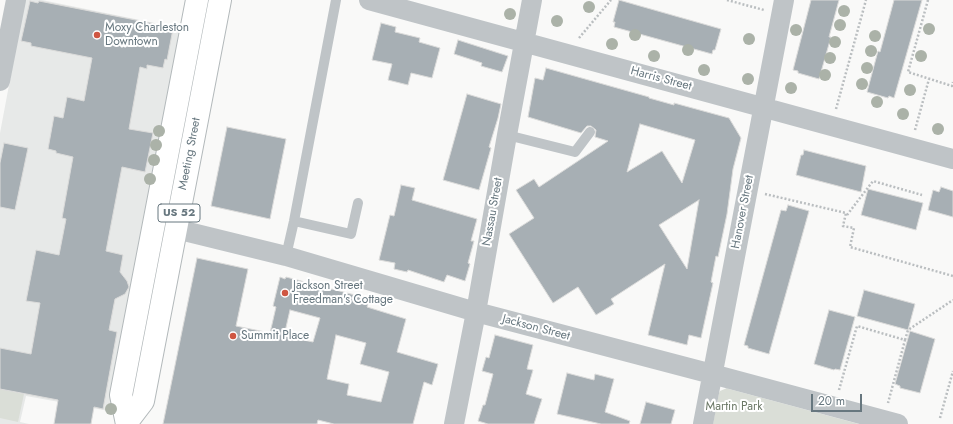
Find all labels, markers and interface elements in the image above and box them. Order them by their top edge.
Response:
place label: Moxy Charleston Downtown [105,21,189,49]
marker: Moxy Charleston Downtown [92,30,102,40]
street label: Harris Street [629,64,693,94]
street label: Meeting Street [176,117,204,191]
street label: Hanover Street [729,174,757,250]
street label: Nassau Street [480,177,506,247]
road number: US 52 [158,204,200,222]
place label: Jackson Street Freedman's Cottage [293,279,393,307]
marker: Jackson Street Freedman's Cottage [280,288,290,298]
street label: Jackson Street [501,312,571,344]
place label: Summit Place [241,329,309,343]
marker: Summit Place [228,331,238,341]
scale bar [813,386,864,412]
text: 20 m [818,392,845,410]
park label: Martin Park [706,400,762,414]

